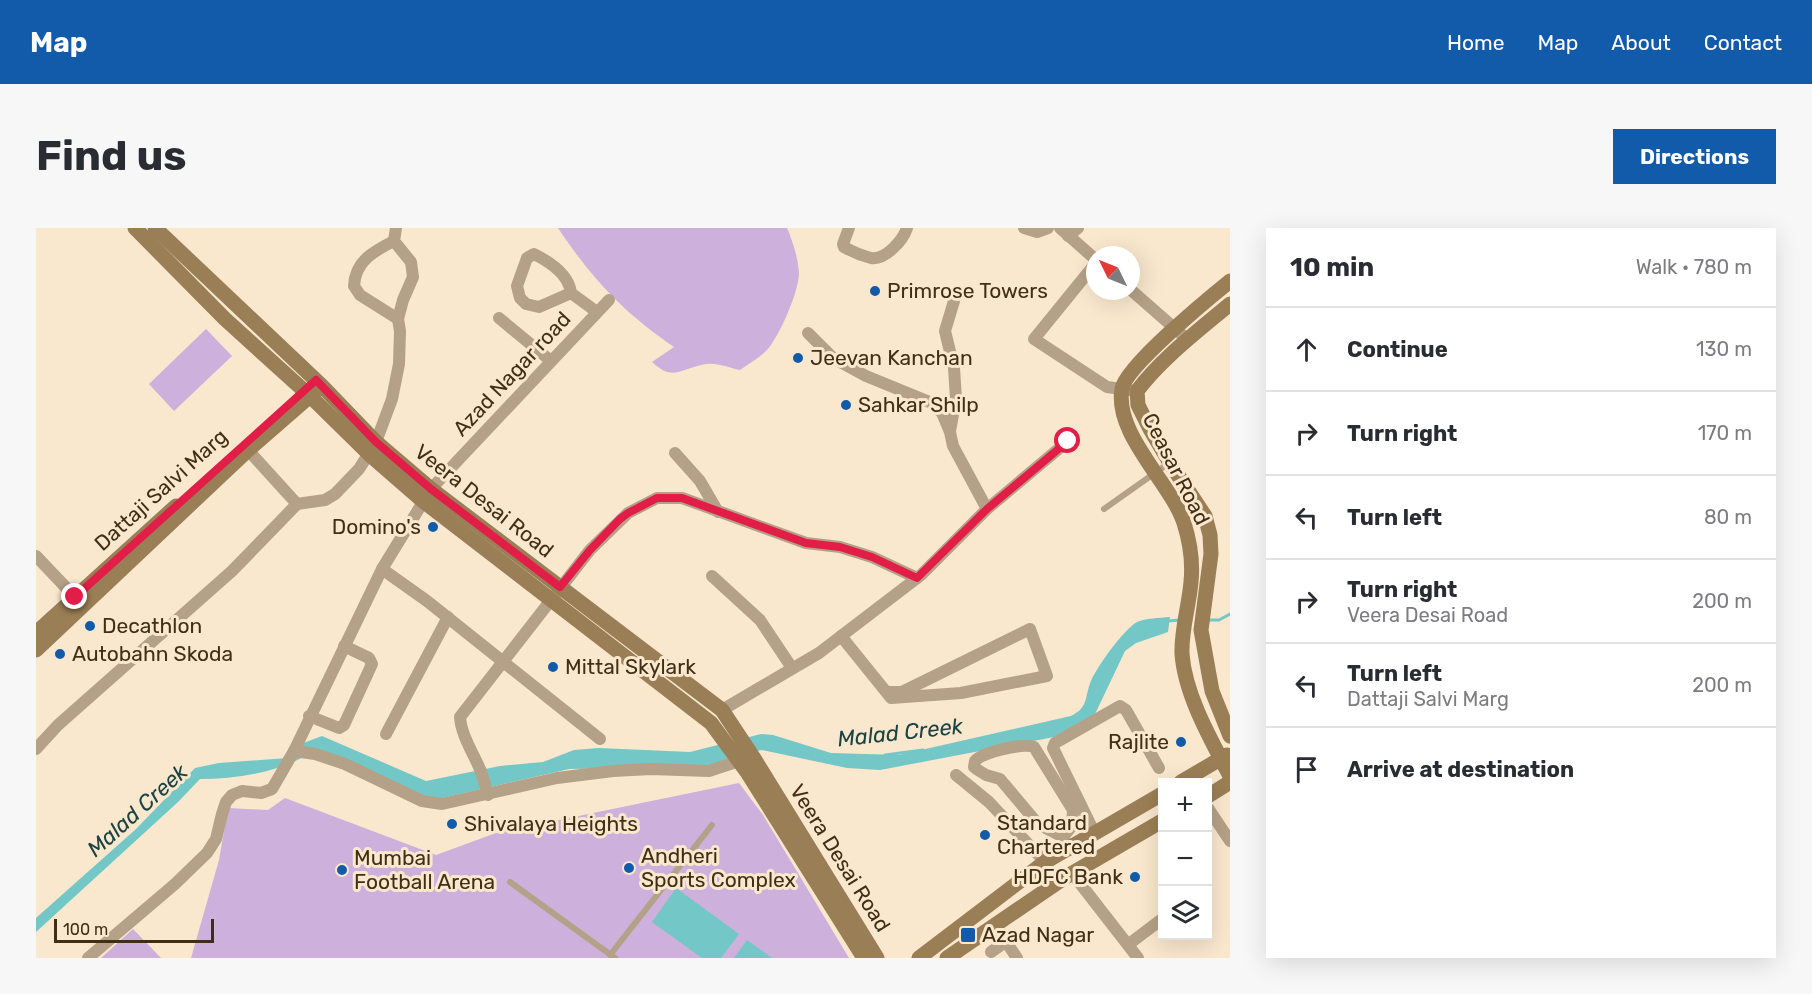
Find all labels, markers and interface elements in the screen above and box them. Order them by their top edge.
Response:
text: Map [30,26,87,59]
text: Home [1447,30,1504,55]
text: Map [1537,30,1578,55]
text: About [1611,30,1671,55]
text: Contact [1704,30,1782,55]
button: Directions [1613,129,1776,184]
text: Find us [36,131,187,181]
north arrow [1086,246,1140,300]
text: 10 min [1290,252,1374,283]
text: Walk · 780 m [1636,255,1752,279]
place label: Primrose Towers [887,278,1048,303]
marker: Primrose Towers [868,284,882,298]
street label: Azad Nagar road [448,306,576,441]
icon: ahead [1290,333,1323,366]
text: Continue [1347,336,1448,363]
text: 130 m [1696,337,1752,361]
place label: Jeevan Kanchan [810,345,973,370]
marker: Jeevan Kanchan [791,351,805,365]
place label: Sahkar Shilp [858,392,979,417]
marker: Sahkar Shilp [839,398,853,412]
street label: Ceasar Road [1138,409,1215,529]
icon: right [1290,417,1323,450]
text: Turn right [1347,420,1457,447]
text: 170 m [1698,421,1752,445]
street label: Dattaji Salvi Marg [89,423,232,556]
route start [1054,427,1080,453]
street label: Veera Desai Road [410,439,559,563]
icon: left [1290,501,1323,534]
text: Turn left [1347,504,1442,531]
text: 80 m [1704,505,1752,529]
place label: Domino's [332,514,421,539]
marker: Domino's [426,520,440,534]
text: Turn right [1347,576,1457,603]
route end [61,583,87,609]
icon: right [1290,585,1323,618]
text: 200 m [1692,589,1752,613]
text: Veera Desai Road [1347,603,1508,627]
place label: Decathlon [102,613,202,638]
marker: Decathlon [83,619,97,633]
place label: Autobahn Skoda [72,641,233,666]
marker: Autobahn Skoda [53,647,67,661]
place label: Mittal Skylark [565,654,696,679]
marker: Mittal Skylark [546,660,560,674]
text: Turn left [1347,660,1442,687]
icon: left [1290,669,1323,702]
text: 200 m [1692,673,1752,697]
text: Dattaji Salvi Marg [1347,687,1509,711]
water label: Malad Creek [836,712,965,753]
place label: Rajlite [1108,729,1169,754]
marker: Rajlite [1174,735,1188,749]
icon: arrive [1290,753,1323,786]
text: Arrive at destination [1347,756,1574,783]
water label: Malad Creek [81,758,194,863]
map controls [1158,778,1212,940]
button: + [1158,778,1212,832]
street label: Veera Desai Road [785,779,896,936]
place label: Standard Chartered [997,810,1095,859]
place label: Shivalaya Heights [464,811,638,836]
marker: Shivalaya Heights [445,817,459,831]
marker: Standard Chartered [978,828,992,842]
button: − [1158,832,1212,886]
place label: Andheri Sports Complex [641,843,796,892]
place label: Mumbai Football Arena [354,845,495,894]
marker: Andheri Sports Complex [622,861,636,875]
marker: Mumbai Football Arena [335,863,349,877]
place label: HDFC Bank [1013,864,1123,889]
marker: HDFC Bank [1128,870,1142,884]
button: layers [1158,886,1212,940]
scale bar [54,916,214,944]
text: 100 m [63,920,108,939]
place label: Azad Nagar [982,922,1094,947]
marker: Azad Nagar [959,926,977,944]

